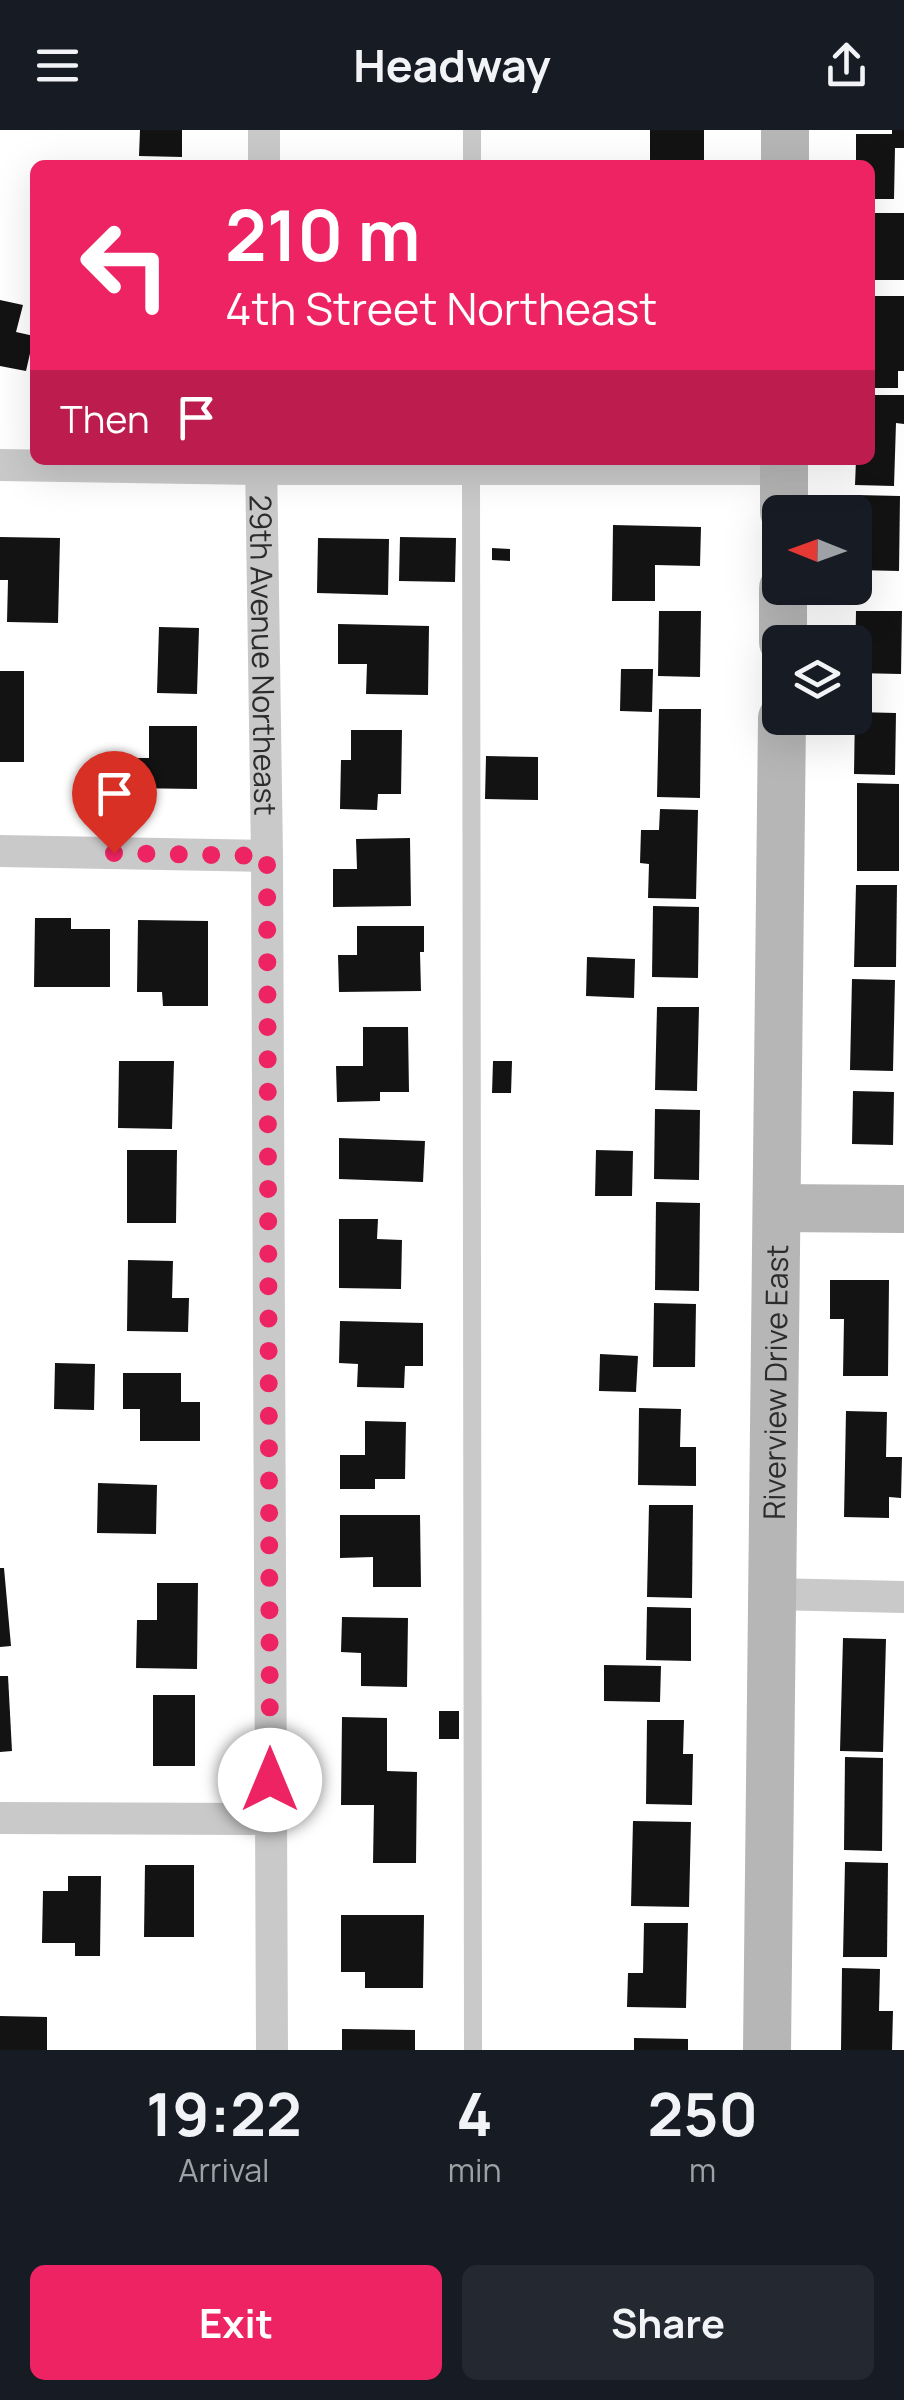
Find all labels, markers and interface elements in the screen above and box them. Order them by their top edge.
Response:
text: Headway [353,34,551,96]
icon: menu [30,38,85,93]
icon: share [819,38,874,93]
text: 210 m [225,186,420,282]
icon: left [60,200,190,330]
text: 4th Street Northeast [225,277,657,339]
icon: arrive [169,390,224,445]
text: Then [60,392,149,444]
street label: 29th Avenue Northeast [241,494,287,816]
north arrow [762,495,872,605]
map controls [762,495,872,735]
button: layers [762,625,872,735]
pin [72,751,157,854]
icon: arrive [87,766,142,821]
street label: Riverview Drive East [752,1244,797,1520]
position arrow [218,1728,322,1832]
text: 19:22 [146,2072,302,2154]
text: 4 [456,2072,493,2154]
text: 250 [648,2072,758,2154]
text: Arrival [178,2148,270,2192]
text: min [448,2148,501,2192]
text: m [689,2148,716,2192]
button: Exit [30,2265,442,2380]
button: Share [462,2265,874,2380]

